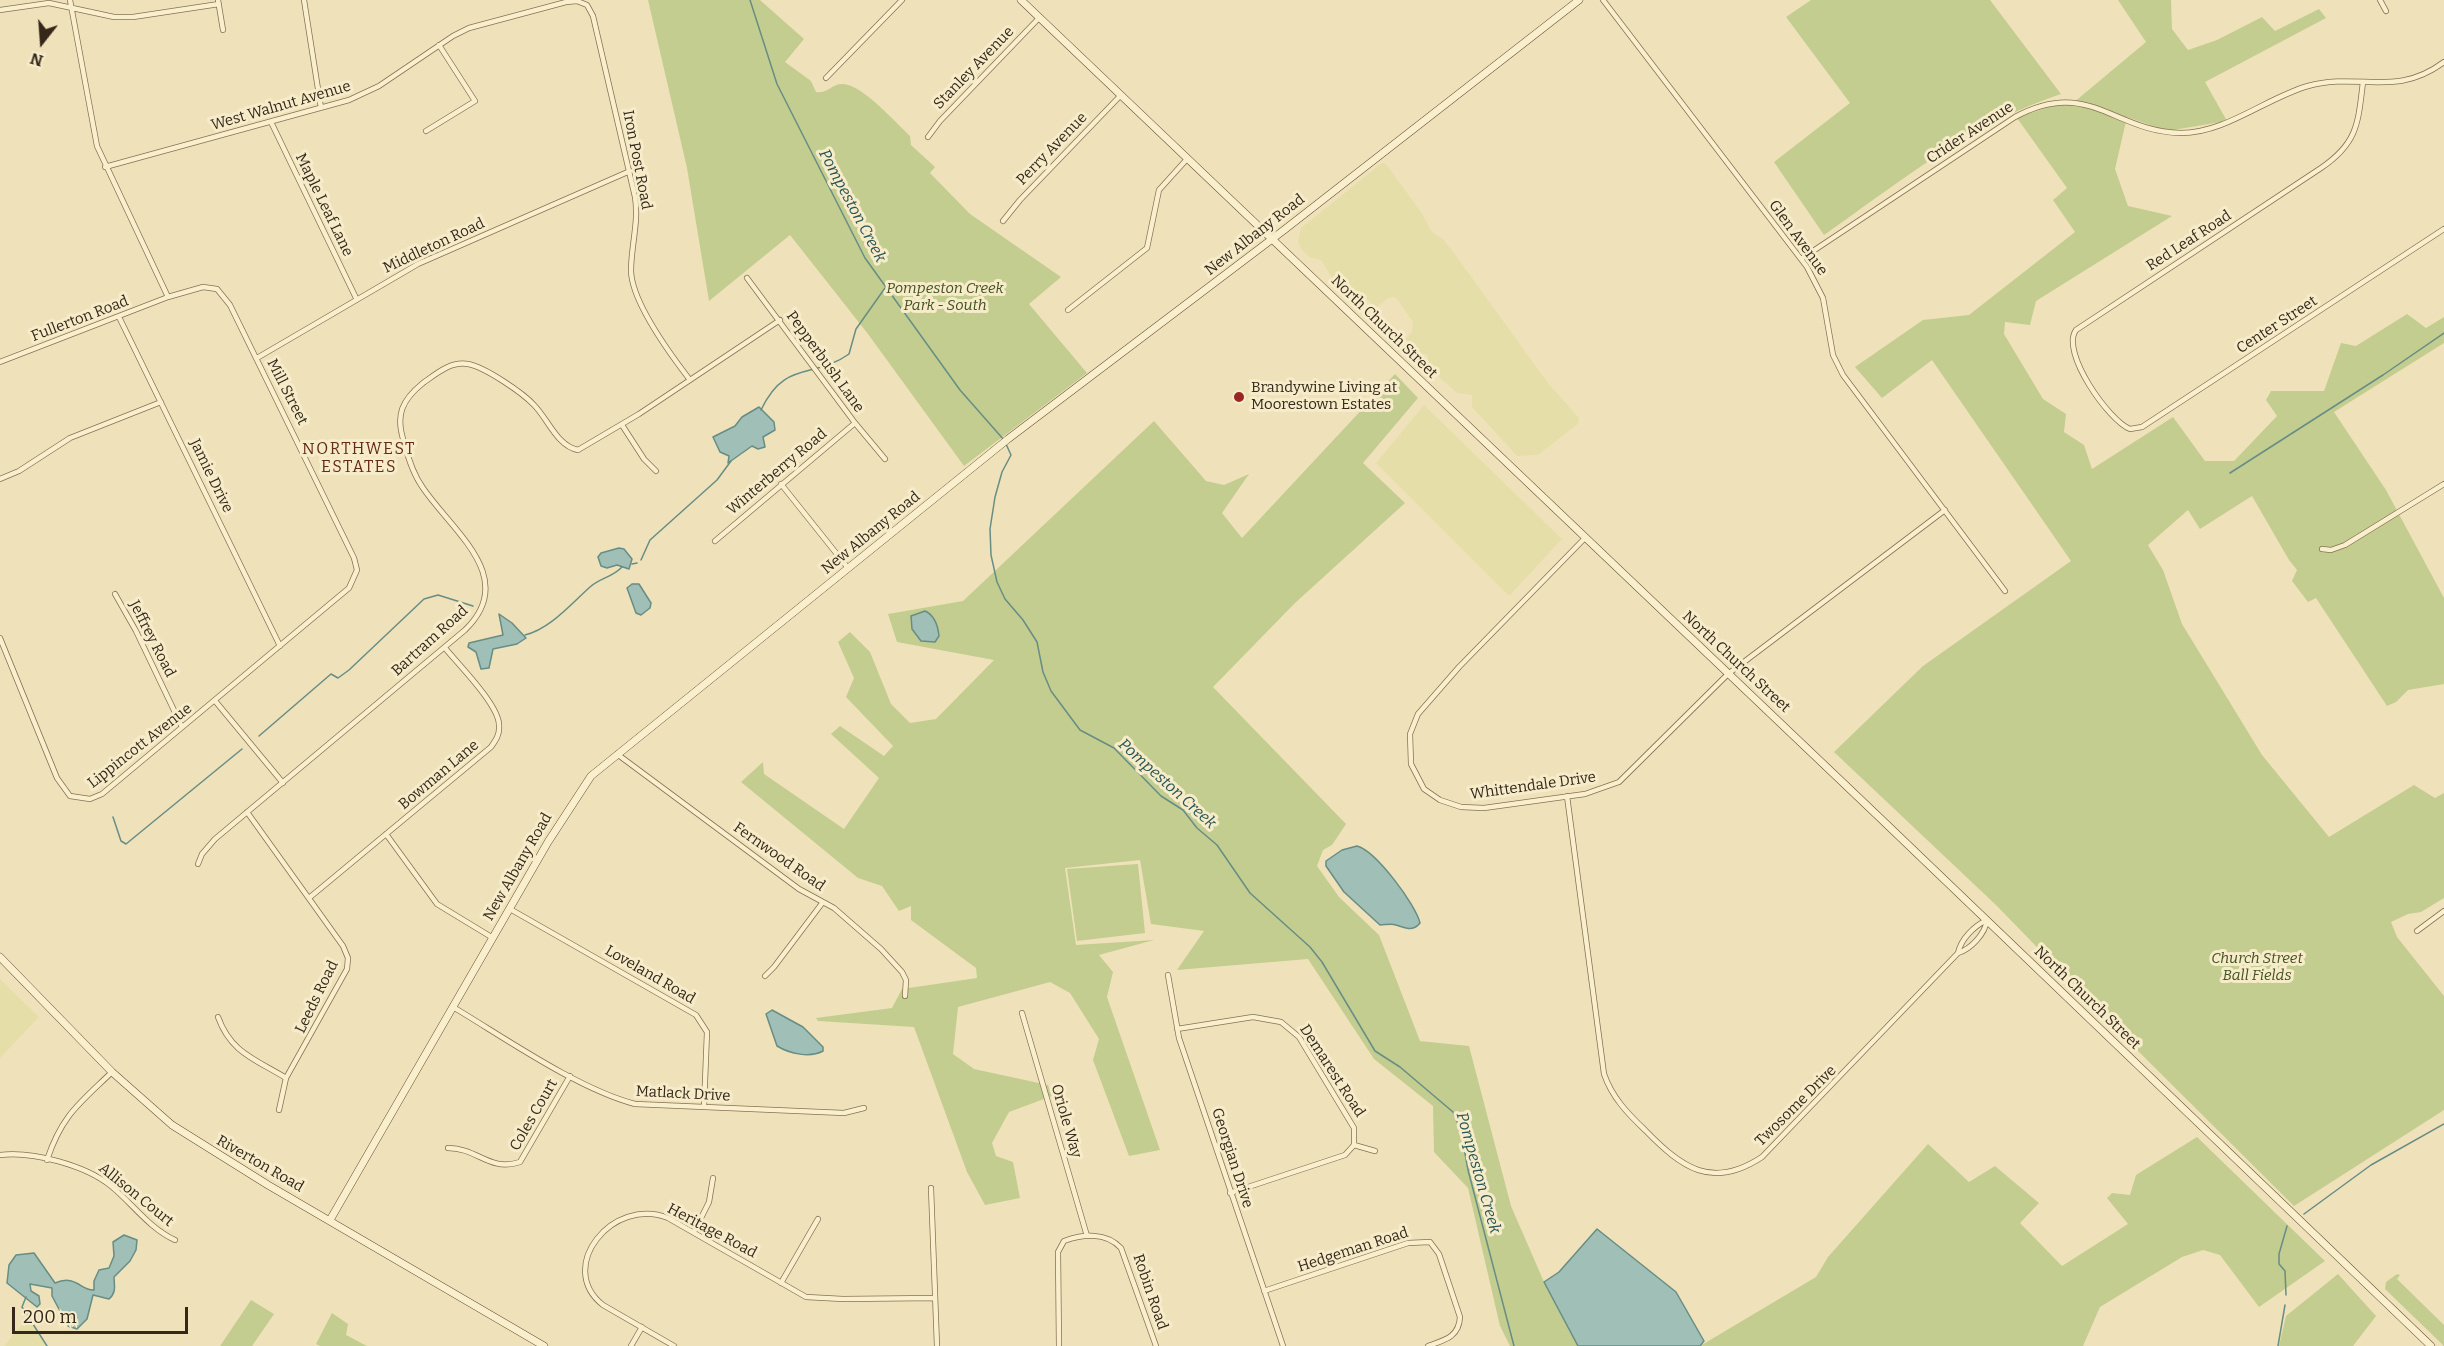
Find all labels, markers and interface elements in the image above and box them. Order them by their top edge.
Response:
north arrow [12,12,72,72]
street label: Stanley Avenue [930,23,1018,113]
text: N [28,49,45,71]
street label: West Walnut Avenue [209,77,353,135]
street label: Crider Avenue [1923,98,2017,168]
street label: Iron Post Road [619,109,655,211]
street label: Perry Avenue [1013,109,1091,189]
water label: Pompeston Creek [814,146,890,266]
street label: Maple Leaf Lane [291,150,357,260]
street label: New Albany Road [1202,191,1308,279]
street label: Glen Avenue [1765,197,1831,279]
street label: Red Leaf Road [2143,207,2235,275]
street label: Middleton Road [380,215,488,277]
street label: North Church Street [1327,272,1441,382]
park label: Pompeston Creek Park - South [886,280,1004,315]
street label: Fullerton Road [29,292,131,346]
street label: Center Street [2233,292,2321,358]
street label: Pepperbush Lane [782,308,868,416]
street label: Mill Street [263,356,311,428]
place label: Brandywine Living at Moorestown Estates [1251,379,1397,414]
marker: Brandywine Living at Moorestown Estates [1232,390,1246,404]
street label: Winterberry Road [723,425,831,519]
street label: Jamie Drive [185,436,237,516]
district label: NORTHWEST ESTATES [302,440,416,478]
street label: New Albany Road [818,488,924,578]
street label: Jeffrey Road [125,598,179,680]
street label: Bartram Road [388,602,472,680]
street label: North Church Street [1678,607,1794,717]
street label: Lippincott Avenue [84,700,196,792]
water label: Pompeston Creek [1114,735,1220,833]
street label: Bowman Lane [395,736,483,814]
street label: Whittendale Drive [1469,768,1597,804]
street label: New Albany Road [480,810,556,924]
street label: Fernwood Road [730,819,828,895]
street label: Loveland Road [602,942,698,1008]
street label: North Church Street [2030,943,2144,1053]
park label: Church Street Ball Fields [2211,950,2303,985]
street label: Leeds Road [292,958,342,1036]
street label: Demarest Road [1295,1021,1369,1121]
street label: Twosome Drive [1752,1062,1840,1150]
street label: Coles Court [506,1076,562,1154]
street label: Oriole Way [1047,1082,1085,1160]
street label: Matlack Drive [635,1083,731,1105]
street label: Georgian Drive [1207,1106,1257,1210]
water label: Pompeston Creek [1452,1110,1504,1236]
street label: Riverton Road [213,1132,307,1196]
street label: Allison Court [95,1159,177,1231]
street label: Heritage Road [664,1200,760,1262]
street label: Hedgeman Road [1295,1224,1411,1276]
street label: Robin Road [1129,1252,1171,1332]
scale bar [15,1295,190,1333]
text: 200 m [23,1306,77,1328]

